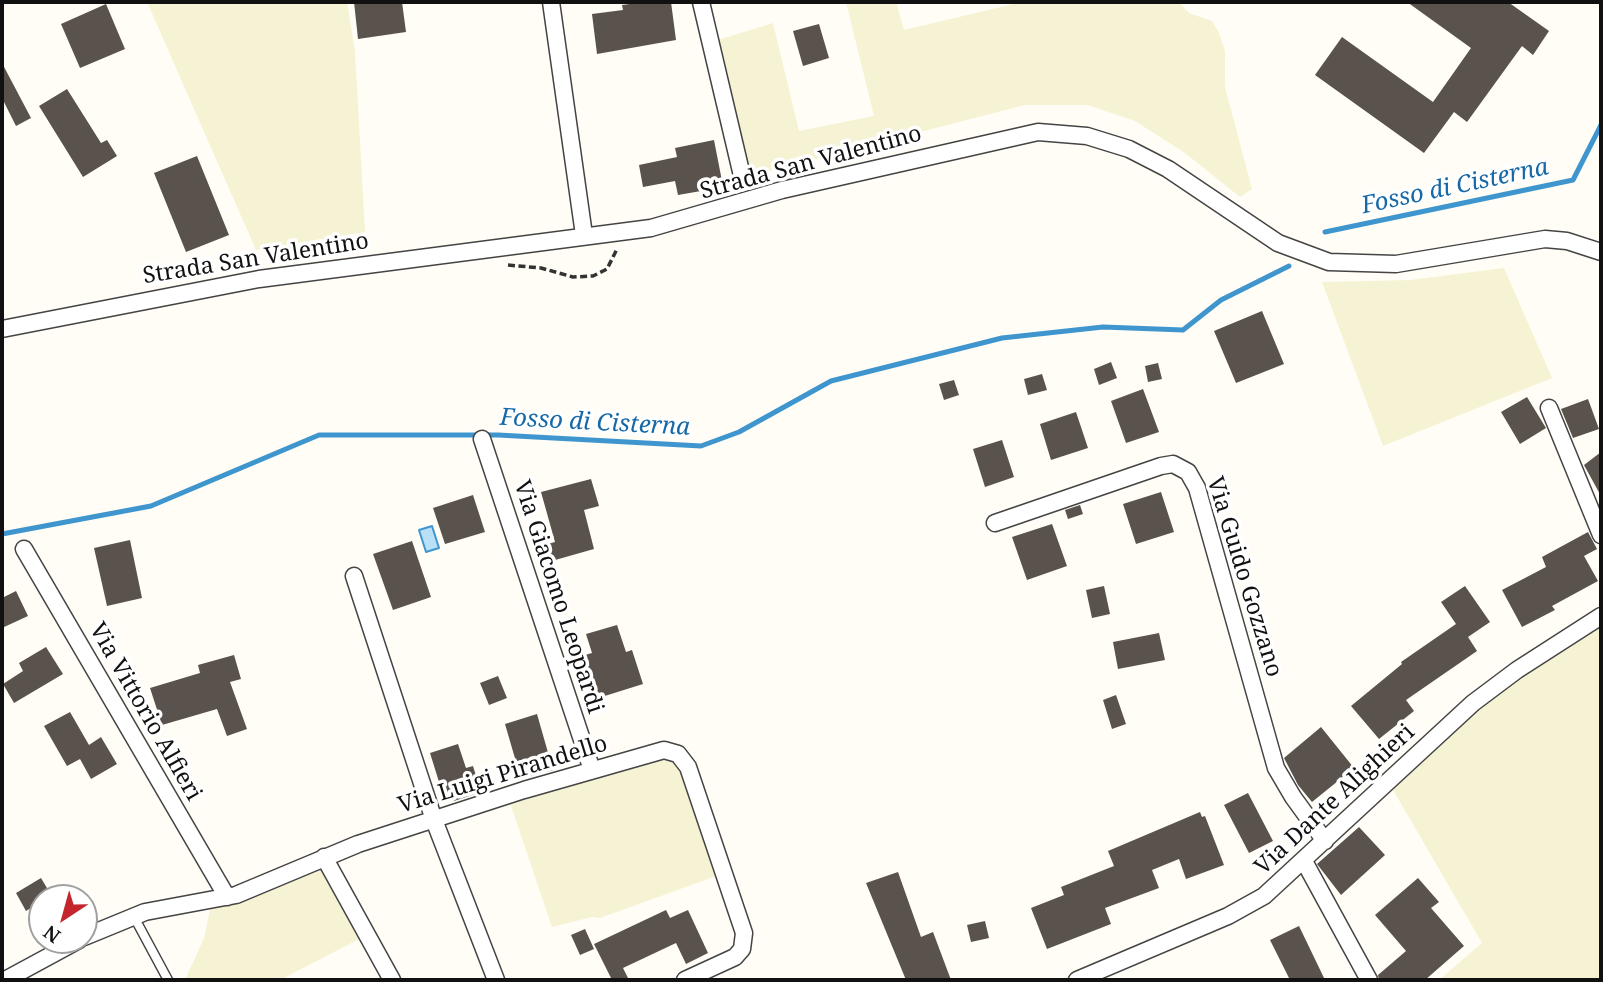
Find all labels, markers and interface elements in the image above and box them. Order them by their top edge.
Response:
street label: Strada San Valentino [697,120,925,206]
water label: Fosso di Cisterna [1359,153,1551,221]
street label: Strada San Valentino [141,228,371,290]
water label: Fosso di Cisterna [499,404,691,442]
street label: Via Guido Gozzano [1200,474,1288,680]
street label: Via Giacomo Leopardi [507,477,609,717]
street label: Via Vittorio Alfieri [83,618,207,806]
street label: Via Dante Alighieri [1249,719,1421,881]
street label: Via Luigi Pirandello [395,730,611,820]
north arrow [28,884,98,954]
text: N [38,919,66,949]

